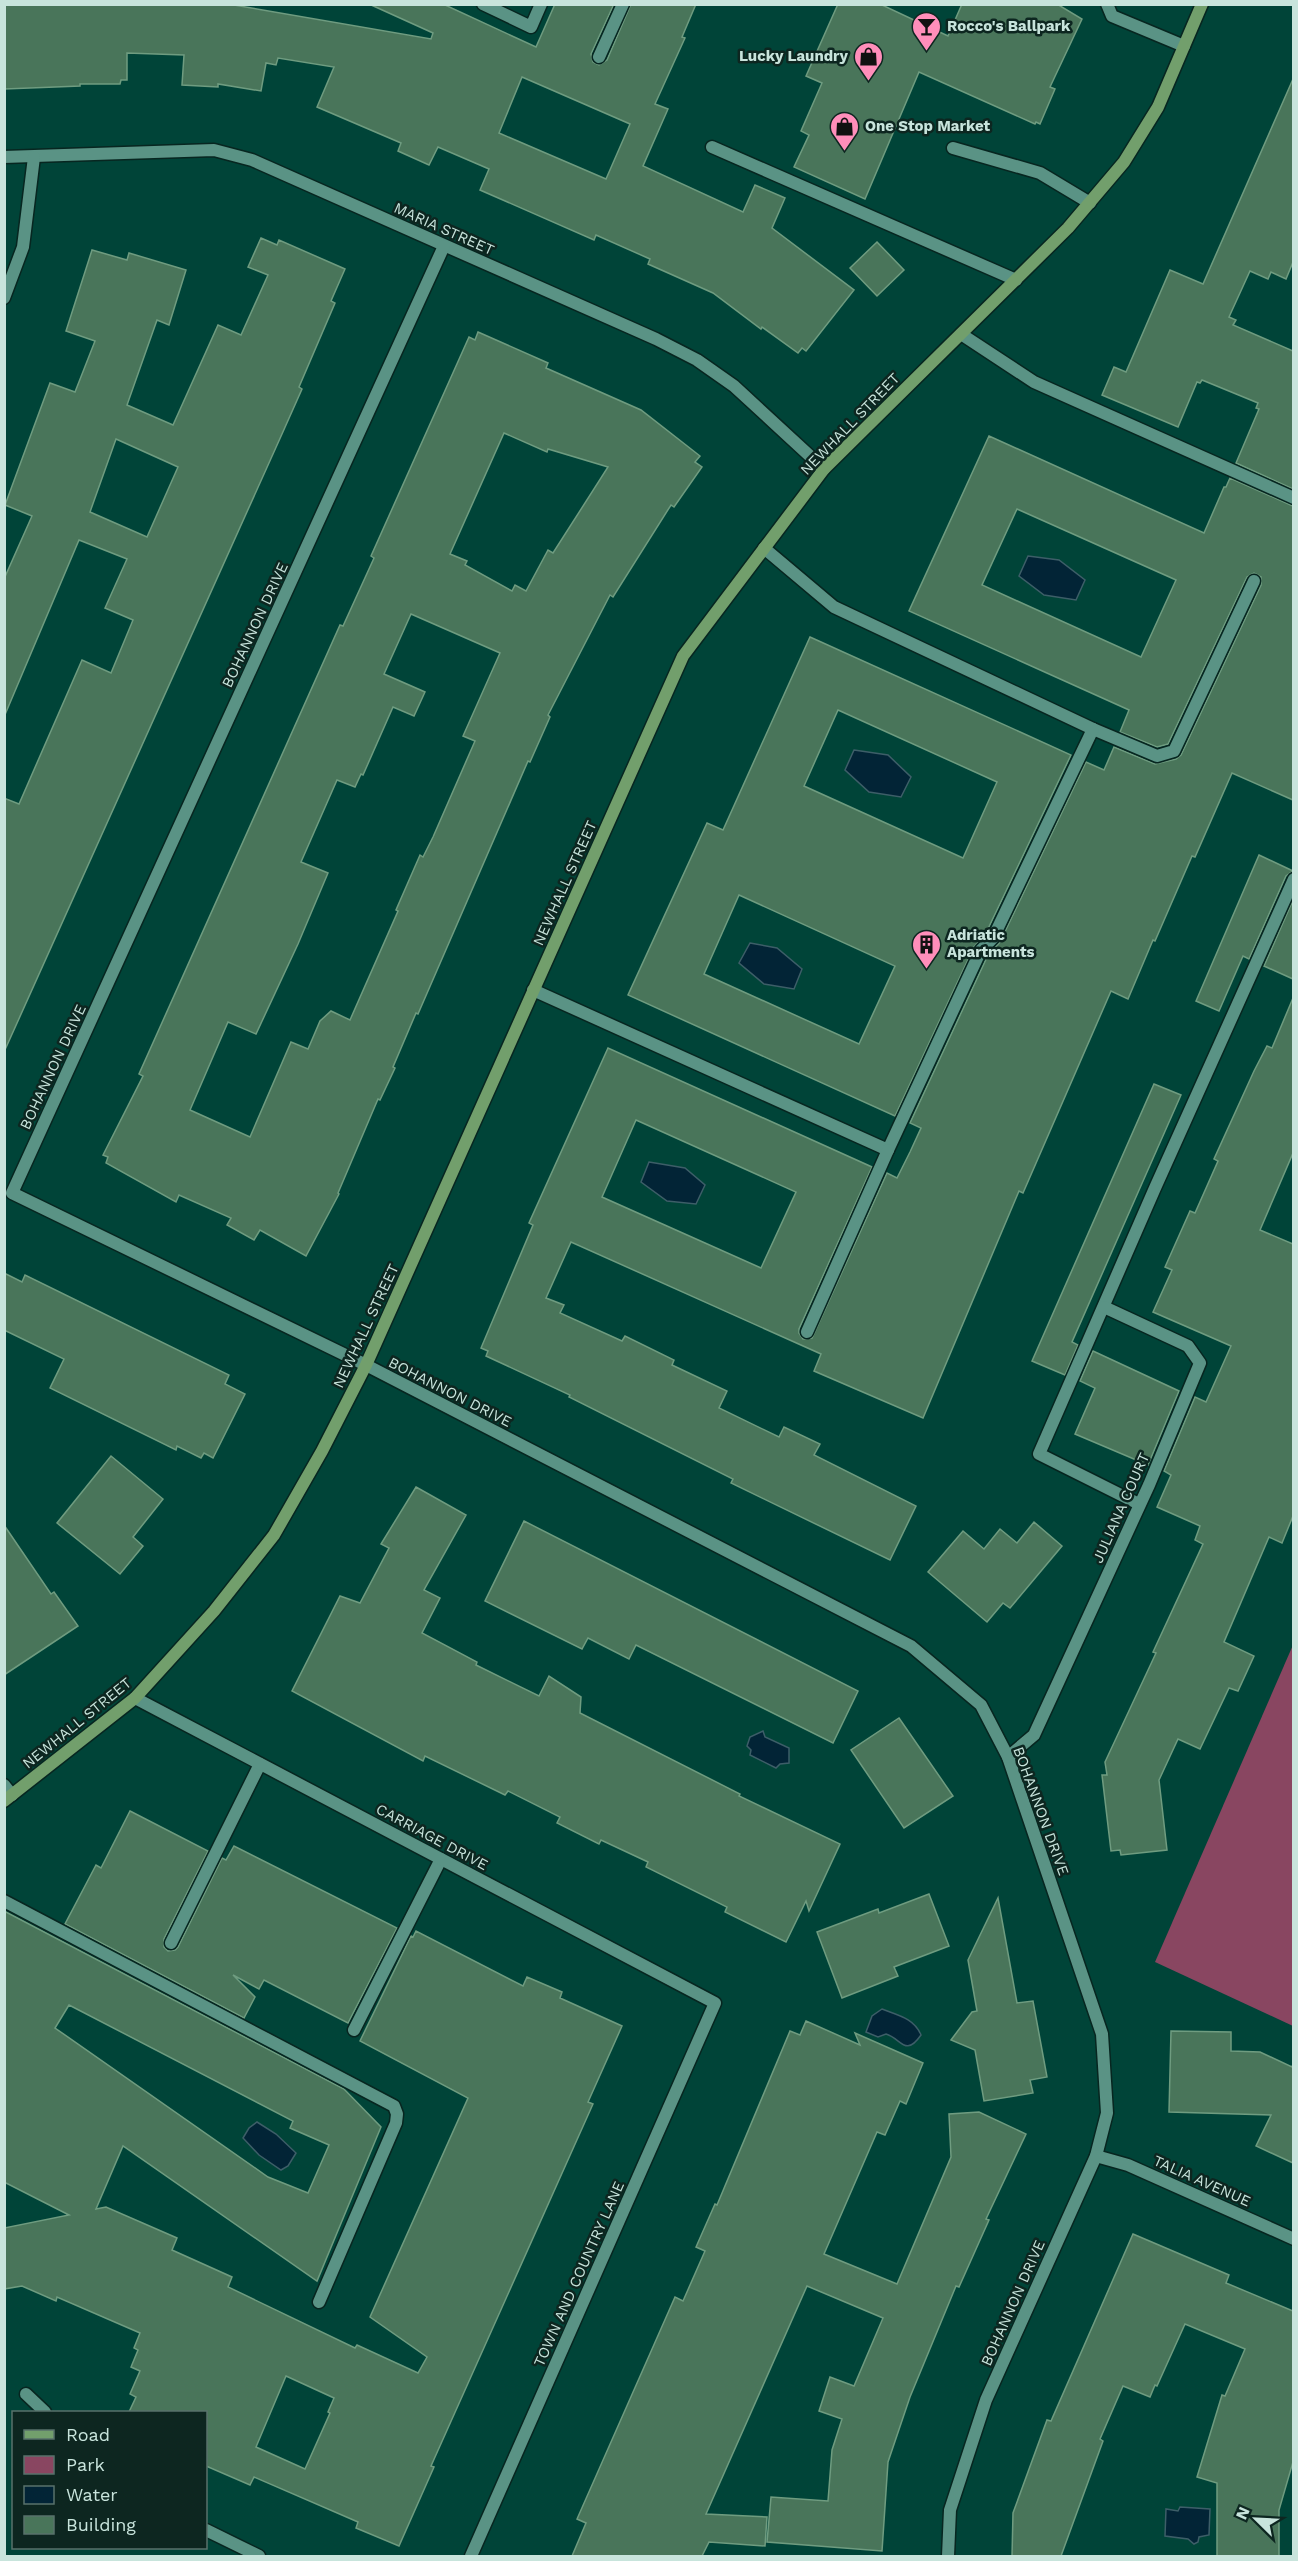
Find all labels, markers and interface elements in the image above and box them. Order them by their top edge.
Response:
bar icon: Rocco's Ballpark [910,10,942,52]
place label: Rocco's Ballpark [947,17,1071,35]
shop icon: Lucky Laundry [853,40,885,82]
place label: Lucky Laundry [739,47,849,65]
shop icon: One Stop Market [828,110,860,152]
place label: One Stop Market [865,117,990,135]
street label: MARIA STREET [391,199,497,259]
street label: NEWHALL STREET [797,369,903,479]
street label: BOHANNON DRIVE [218,560,292,690]
street label: NEWHALL STREET [529,818,601,948]
place label: Adriatic Apartments [947,926,1035,961]
building icon: Adriatic Apartments [910,928,942,970]
street label: BOHANNON DRIVE [16,1002,90,1132]
street label: NEWHALL STREET [329,1261,403,1391]
street label: BOHANNON DRIVE [385,1353,515,1431]
street label: JULIANA COURT [1089,1450,1153,1566]
street label: NEWHALL STREET [19,1674,135,1772]
street label: BOHANNON DRIVE [1009,1744,1073,1878]
street label: CARRIAGE DRIVE [373,1800,491,1874]
street label: TALIA AVENUE [1151,2152,1253,2210]
street label: TOWN AND COUNTRY LANE [530,2179,628,2369]
street label: BOHANNON DRIVE [977,2237,1049,2369]
legend [12,2411,207,2549]
text: Road [66,2424,110,2445]
text: Park [66,2454,105,2475]
text: Water [66,2484,118,2505]
north arrow [1226,2489,1286,2549]
text: N [1232,2504,1254,2522]
text: Building [66,2514,136,2535]

